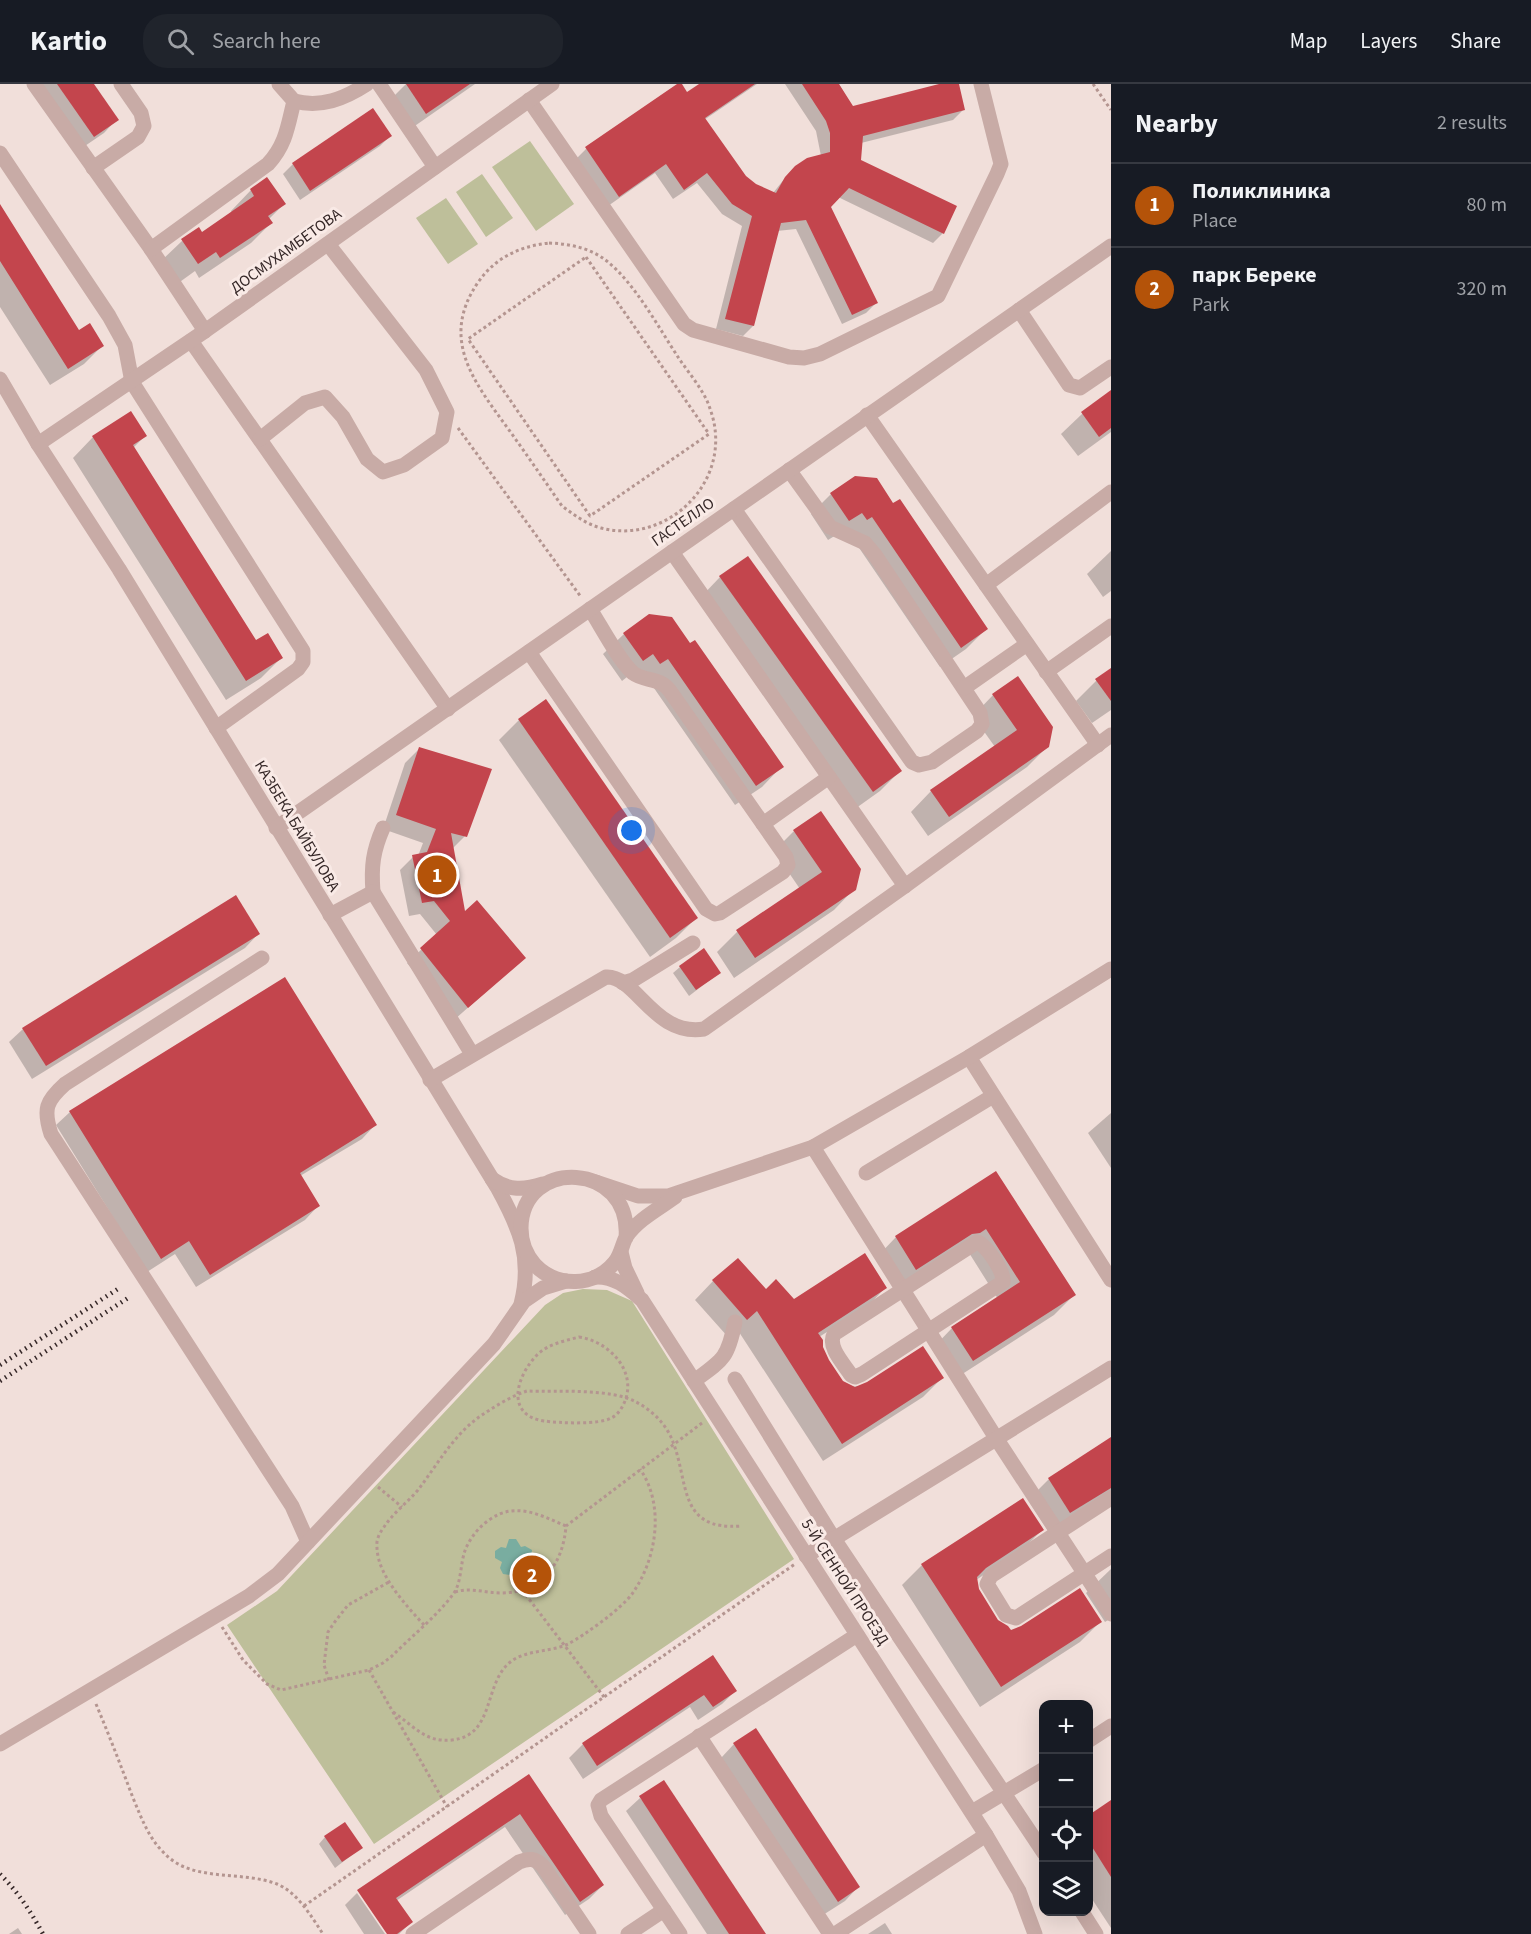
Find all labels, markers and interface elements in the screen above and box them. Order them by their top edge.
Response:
search box [143,14,563,68]
text: Kartio [30,21,107,61]
icon: search [164,25,197,58]
text: Search here [212,25,321,57]
text: Map [1290,26,1327,56]
text: Layers [1360,26,1417,56]
text: Share [1450,26,1501,56]
text: Nearby [1135,105,1218,142]
text: 2 results [1437,109,1507,137]
text: Поликлиника [1192,175,1331,207]
text: 1 [1149,191,1160,219]
text: 80 m [1467,191,1507,219]
street label: ДОСМУХАМБЕТОВА [226,203,346,299]
text: Place [1192,207,1237,235]
text: парк Береке [1192,259,1317,291]
text: 2 [1149,275,1160,303]
text: 320 m [1457,275,1507,303]
text: Park [1192,291,1229,319]
street label: ГАСТЕЛЛО [647,492,719,552]
street label: КАЗБЕКА БАЙБУЛОВА [249,756,345,896]
your location [617,816,646,845]
pin: 1 [418,852,456,898]
street label: 5-Й СЕННОЙ ПРОЕЗД [796,1515,894,1649]
pin: 2 [512,1552,552,1598]
map controls [1039,1700,1093,1916]
button: + [1039,1700,1093,1754]
button: − [1039,1754,1093,1808]
button: locate [1039,1808,1093,1862]
button: layers [1039,1862,1093,1916]

